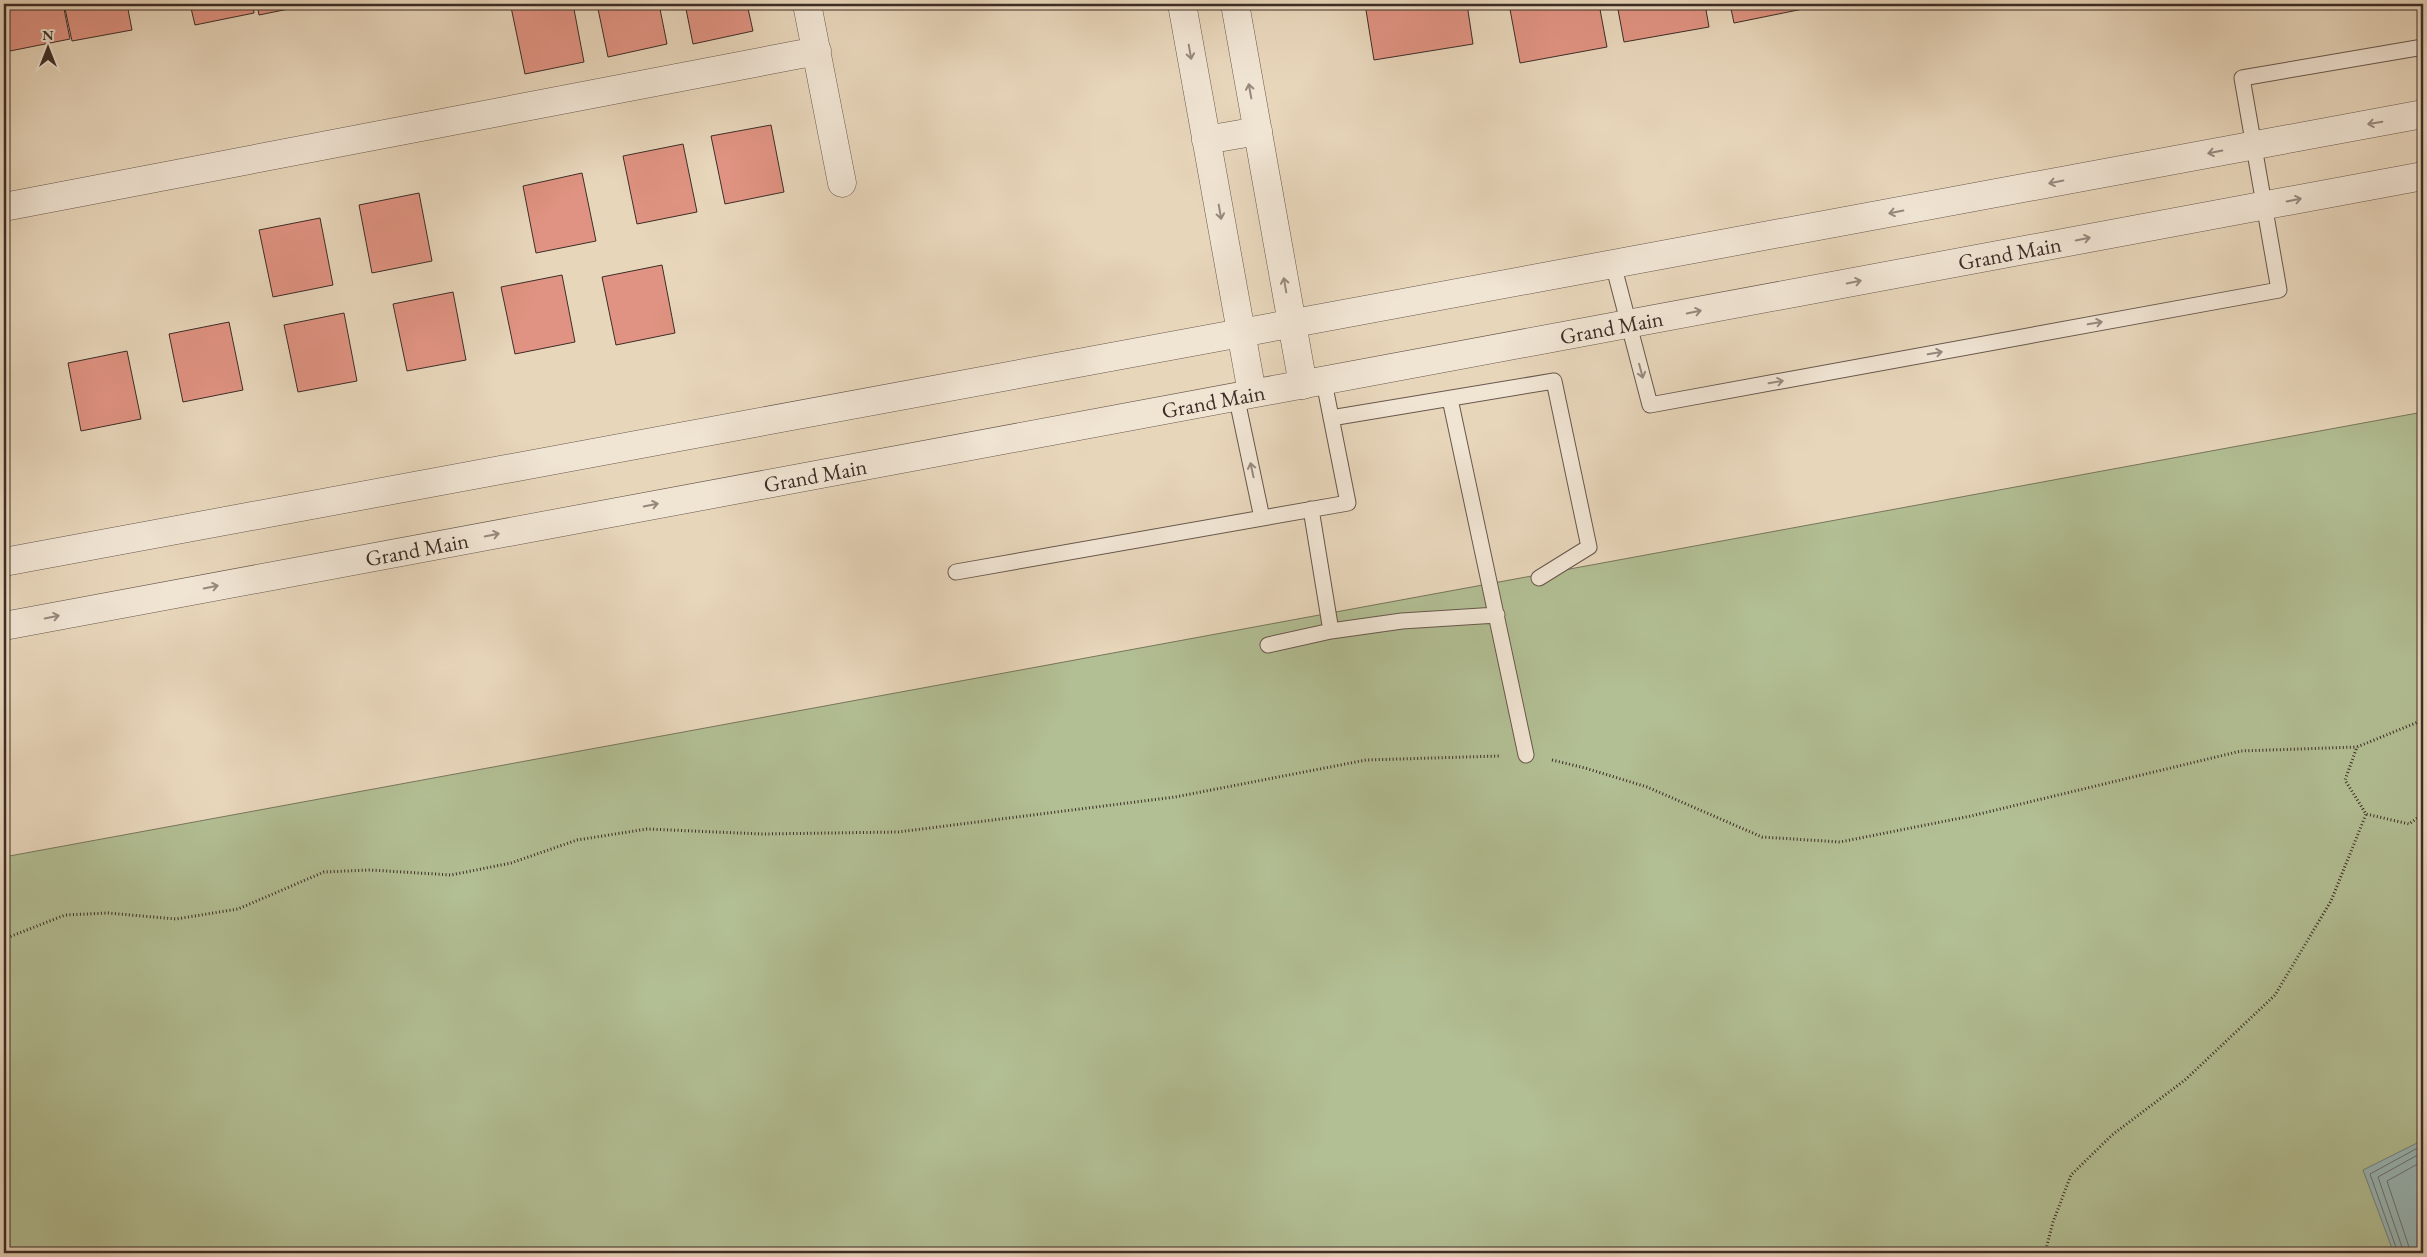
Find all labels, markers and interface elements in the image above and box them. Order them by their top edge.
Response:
north arrow [22,22,72,72]
text: N [42,26,54,44]
one-way arrow [1186,43,1196,59]
one-way arrow [1245,83,1255,99]
one-way arrow [2368,119,2384,129]
one-way arrow [2208,148,2224,158]
one-way arrow [2048,178,2064,187]
one-way arrow [2286,195,2302,204]
one-way arrow [1215,203,1225,219]
one-way arrow [1888,207,1904,217]
street label: Grand Main [1956,230,2064,277]
one-way arrow [2074,234,2090,244]
one-way arrow [1846,277,1862,286]
one-way arrow [1280,278,1290,294]
street label: Grand Main [1557,304,1666,351]
one-way arrow [1686,306,1702,316]
one-way arrow [2087,318,2103,328]
one-way arrow [1927,347,1943,357]
one-way arrow [1637,363,1646,379]
one-way arrow [1767,376,1783,386]
street label: Grand Main [1159,378,1268,425]
street label: Grand Main [761,452,870,499]
one-way arrow [1247,462,1256,478]
one-way arrow [643,500,659,509]
street label: Grand Main [363,526,471,573]
one-way arrow [483,529,499,539]
one-way arrow [203,582,219,592]
one-way arrow [43,612,59,622]

